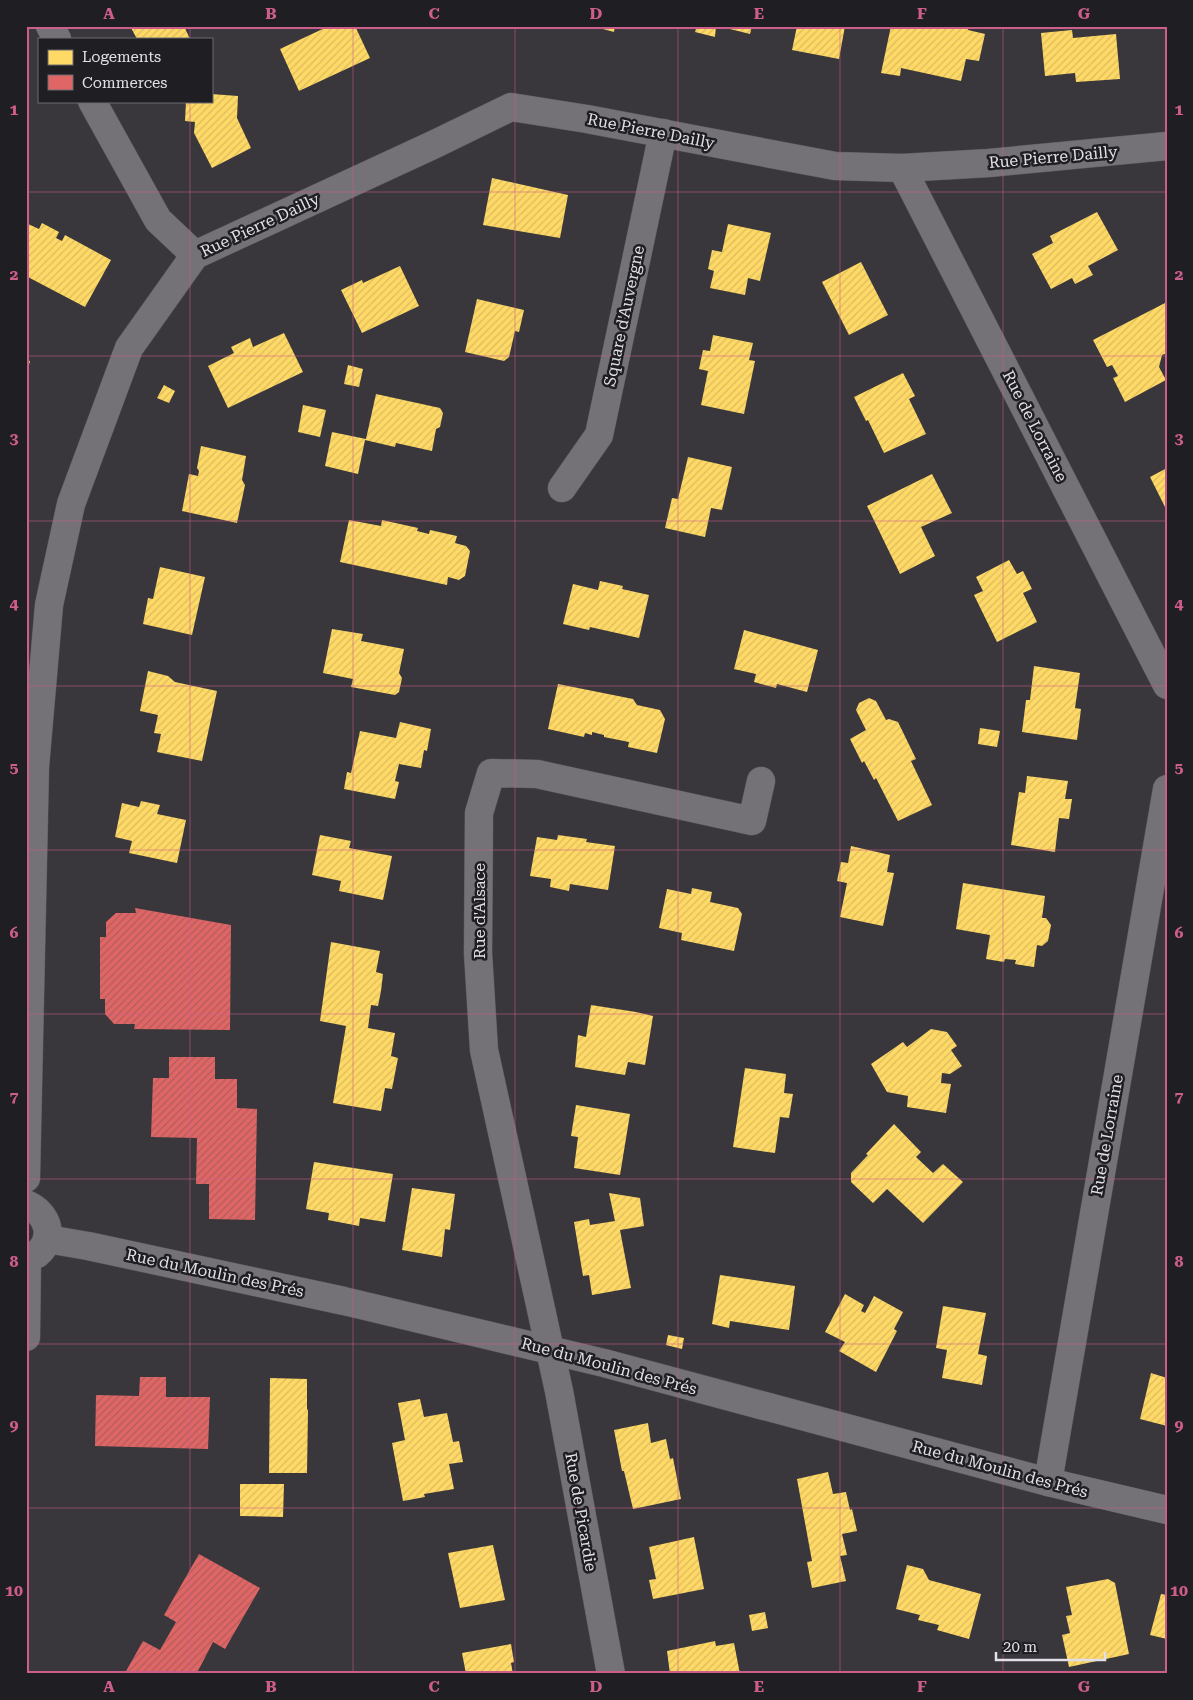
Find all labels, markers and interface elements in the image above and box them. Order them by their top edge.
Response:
text: A [103,4,115,23]
text: B [265,4,277,23]
text: C [428,4,440,23]
text: D [590,4,603,23]
text: E [754,4,764,23]
text: F [917,4,927,23]
text: G [1078,4,1091,23]
legend [38,38,212,102]
text: Logements [82,48,161,66]
text: Commerces [82,74,167,92]
text: 1 [10,100,19,119]
text: 1 [1175,100,1184,119]
street label: Rue Pierre Dailly [586,109,717,153]
street label: Rue Pierre Dailly [988,142,1119,172]
street label: Rue Pierre Dailly [197,189,323,261]
street label: Square d'Auvergne [600,244,648,388]
text: 2 [10,265,19,284]
text: 2 [1175,265,1184,284]
street label: Rue de Lorraine [999,367,1071,485]
text: 3 [10,429,19,448]
text: 3 [1175,429,1184,448]
text: 4 [10,594,19,613]
text: 4 [1175,594,1184,613]
text: 5 [10,758,19,777]
text: 5 [1175,758,1184,777]
street label: Rue d'Alsace [470,863,489,959]
text: 6 [10,923,19,942]
text: 6 [1175,923,1184,942]
street label: Rue de Lorraine [1087,1073,1127,1197]
text: 7 [10,1087,19,1106]
text: 7 [1175,1087,1184,1106]
street label: Rue du Moulin des Prés [124,1245,306,1301]
text: 8 [10,1252,19,1271]
text: 8 [1175,1252,1184,1271]
street label: Rue du Moulin des Prés [519,1333,699,1399]
text: 9 [10,1416,19,1435]
text: 9 [1175,1416,1184,1435]
street label: Rue du Moulin des Prés [910,1436,1090,1502]
street label: Rue de Picardie [561,1451,601,1573]
text: 10 [5,1581,23,1600]
text: 10 [1170,1581,1188,1600]
scale bar [996,1630,1104,1662]
text: 20 m [1003,1638,1038,1656]
text: A [103,1677,115,1696]
text: B [265,1677,277,1696]
text: C [428,1677,440,1696]
text: D [590,1677,603,1696]
text: E [754,1677,764,1696]
text: F [917,1677,927,1696]
text: G [1078,1677,1091,1696]

